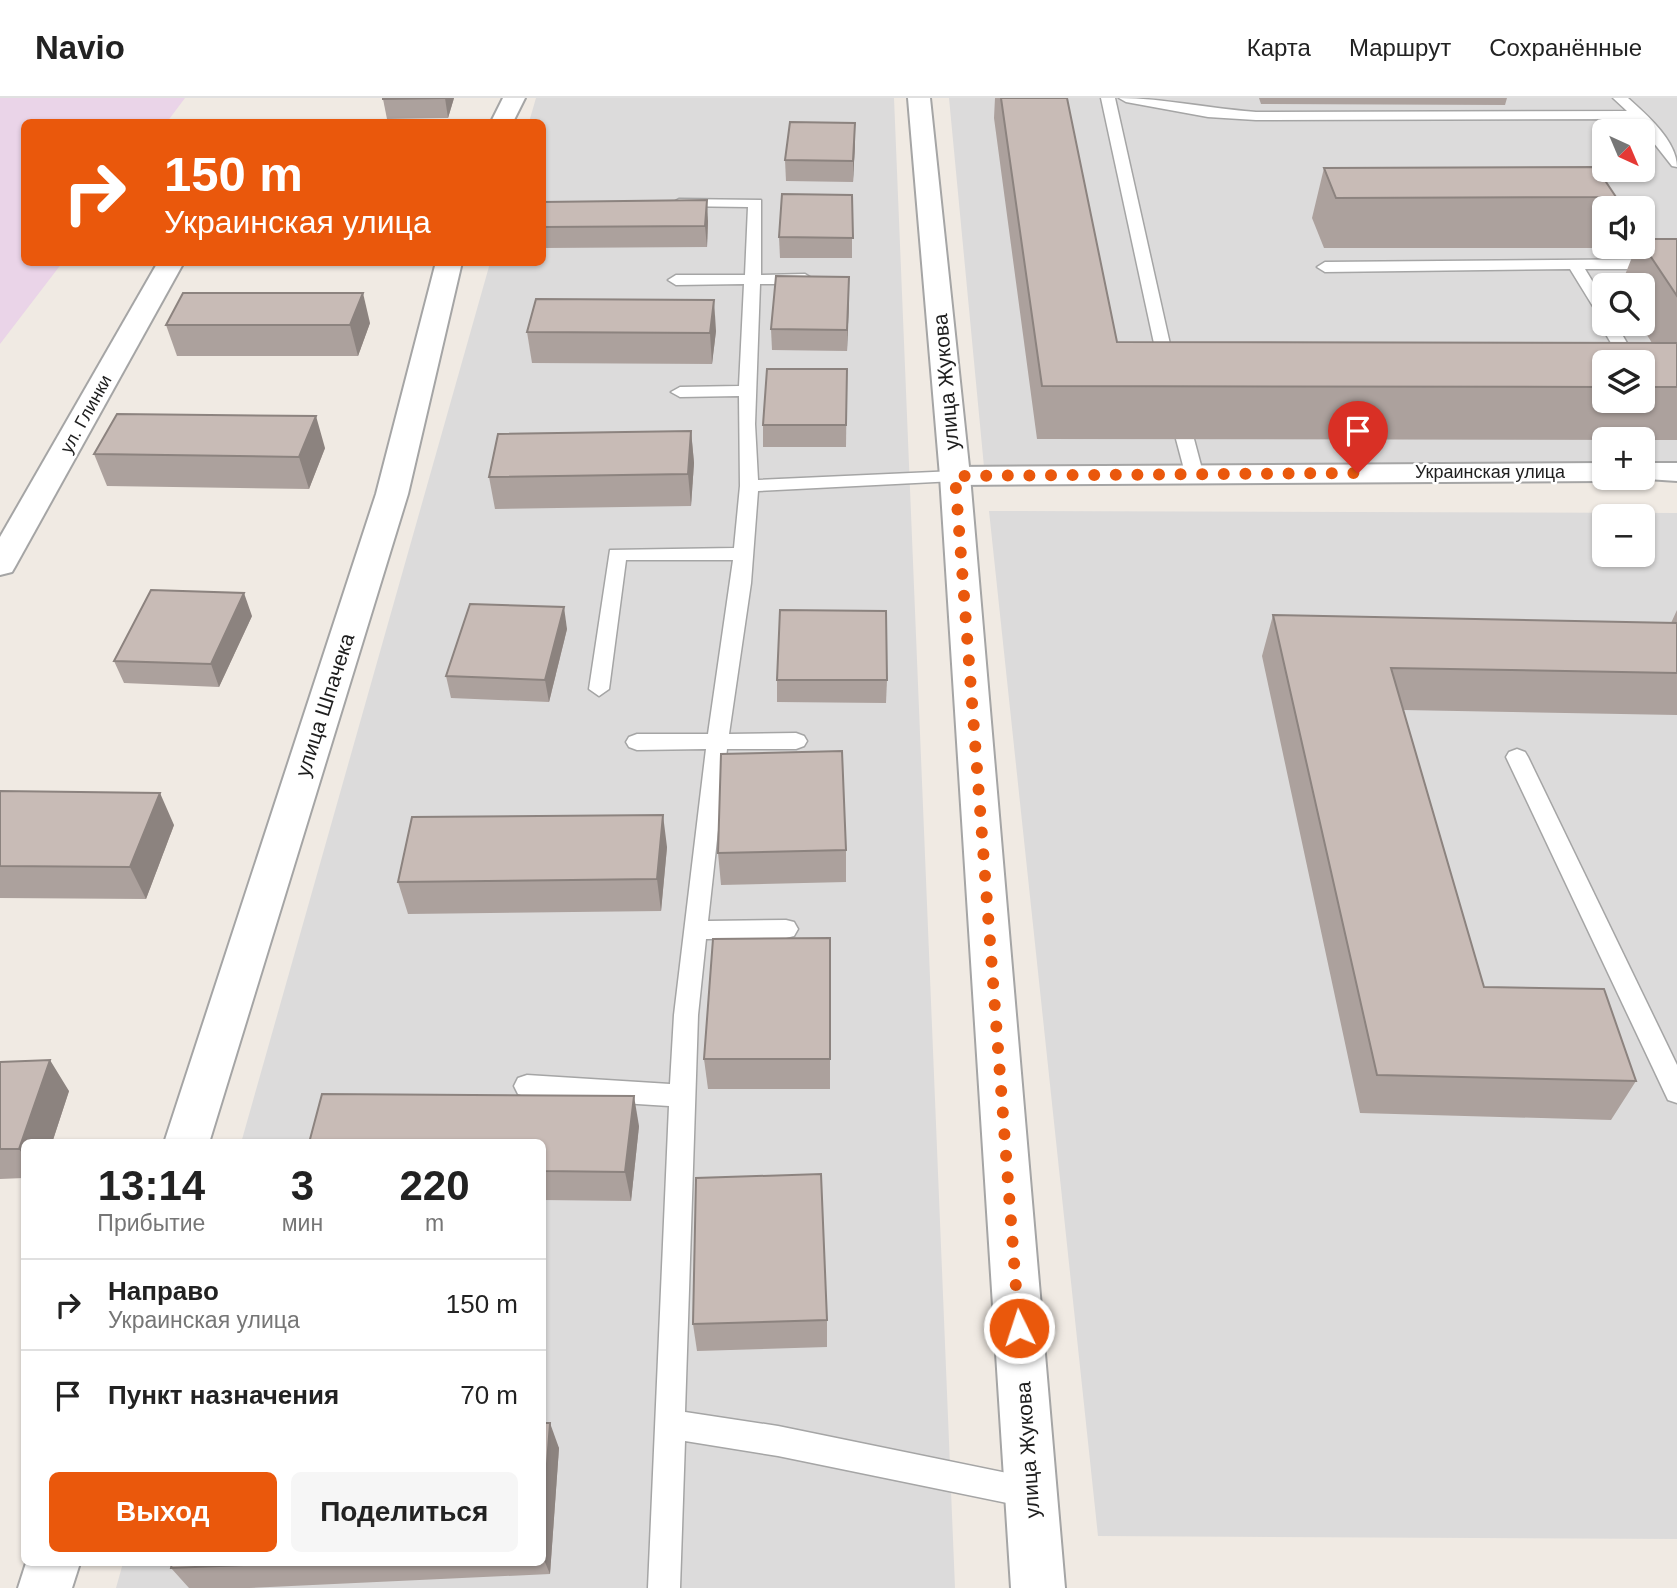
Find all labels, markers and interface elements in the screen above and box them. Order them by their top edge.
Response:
text: Navio [35,29,125,66]
text: Карта [1247,34,1311,61]
text: Маршрут [1349,34,1451,61]
text: Сохранённые [1489,34,1642,61]
north arrow [1592,119,1656,182]
map controls [1592,119,1655,567]
icon: right [49,147,140,238]
text: 150 m [164,147,303,201]
button: sound [1592,196,1655,259]
text: Украинская улица [164,204,431,240]
button: search [1592,273,1655,336]
street label: улица Жукова [928,313,963,451]
button: layers [1592,350,1655,413]
street label: ул. Глинки [56,371,116,457]
pin [1328,401,1388,473]
icon: arrive [1339,412,1377,450]
button: + [1592,427,1655,490]
street label: Украинская улица [1415,462,1566,482]
button: − [1592,504,1655,567]
street label: улица Шпачека [291,630,359,779]
text: 13:14 [98,1162,205,1209]
text: 3 [291,1162,314,1209]
text: 220 [400,1162,470,1209]
text: Прибытие [97,1210,205,1236]
text: мин [282,1210,323,1236]
text: m [425,1210,444,1236]
text: Направо [108,1276,219,1306]
icon: right [49,1286,87,1324]
text: 150 m [446,1289,518,1319]
position arrow [982,1291,1056,1365]
text: Украинская улица [108,1307,300,1333]
icon: arrive [49,1377,87,1415]
text: Пункт назначения [108,1380,339,1410]
text: 70 m [460,1380,518,1410]
street label: улица Жукова [1011,1381,1044,1519]
button: Выход [49,1472,277,1552]
button: Поделиться [291,1472,518,1552]

